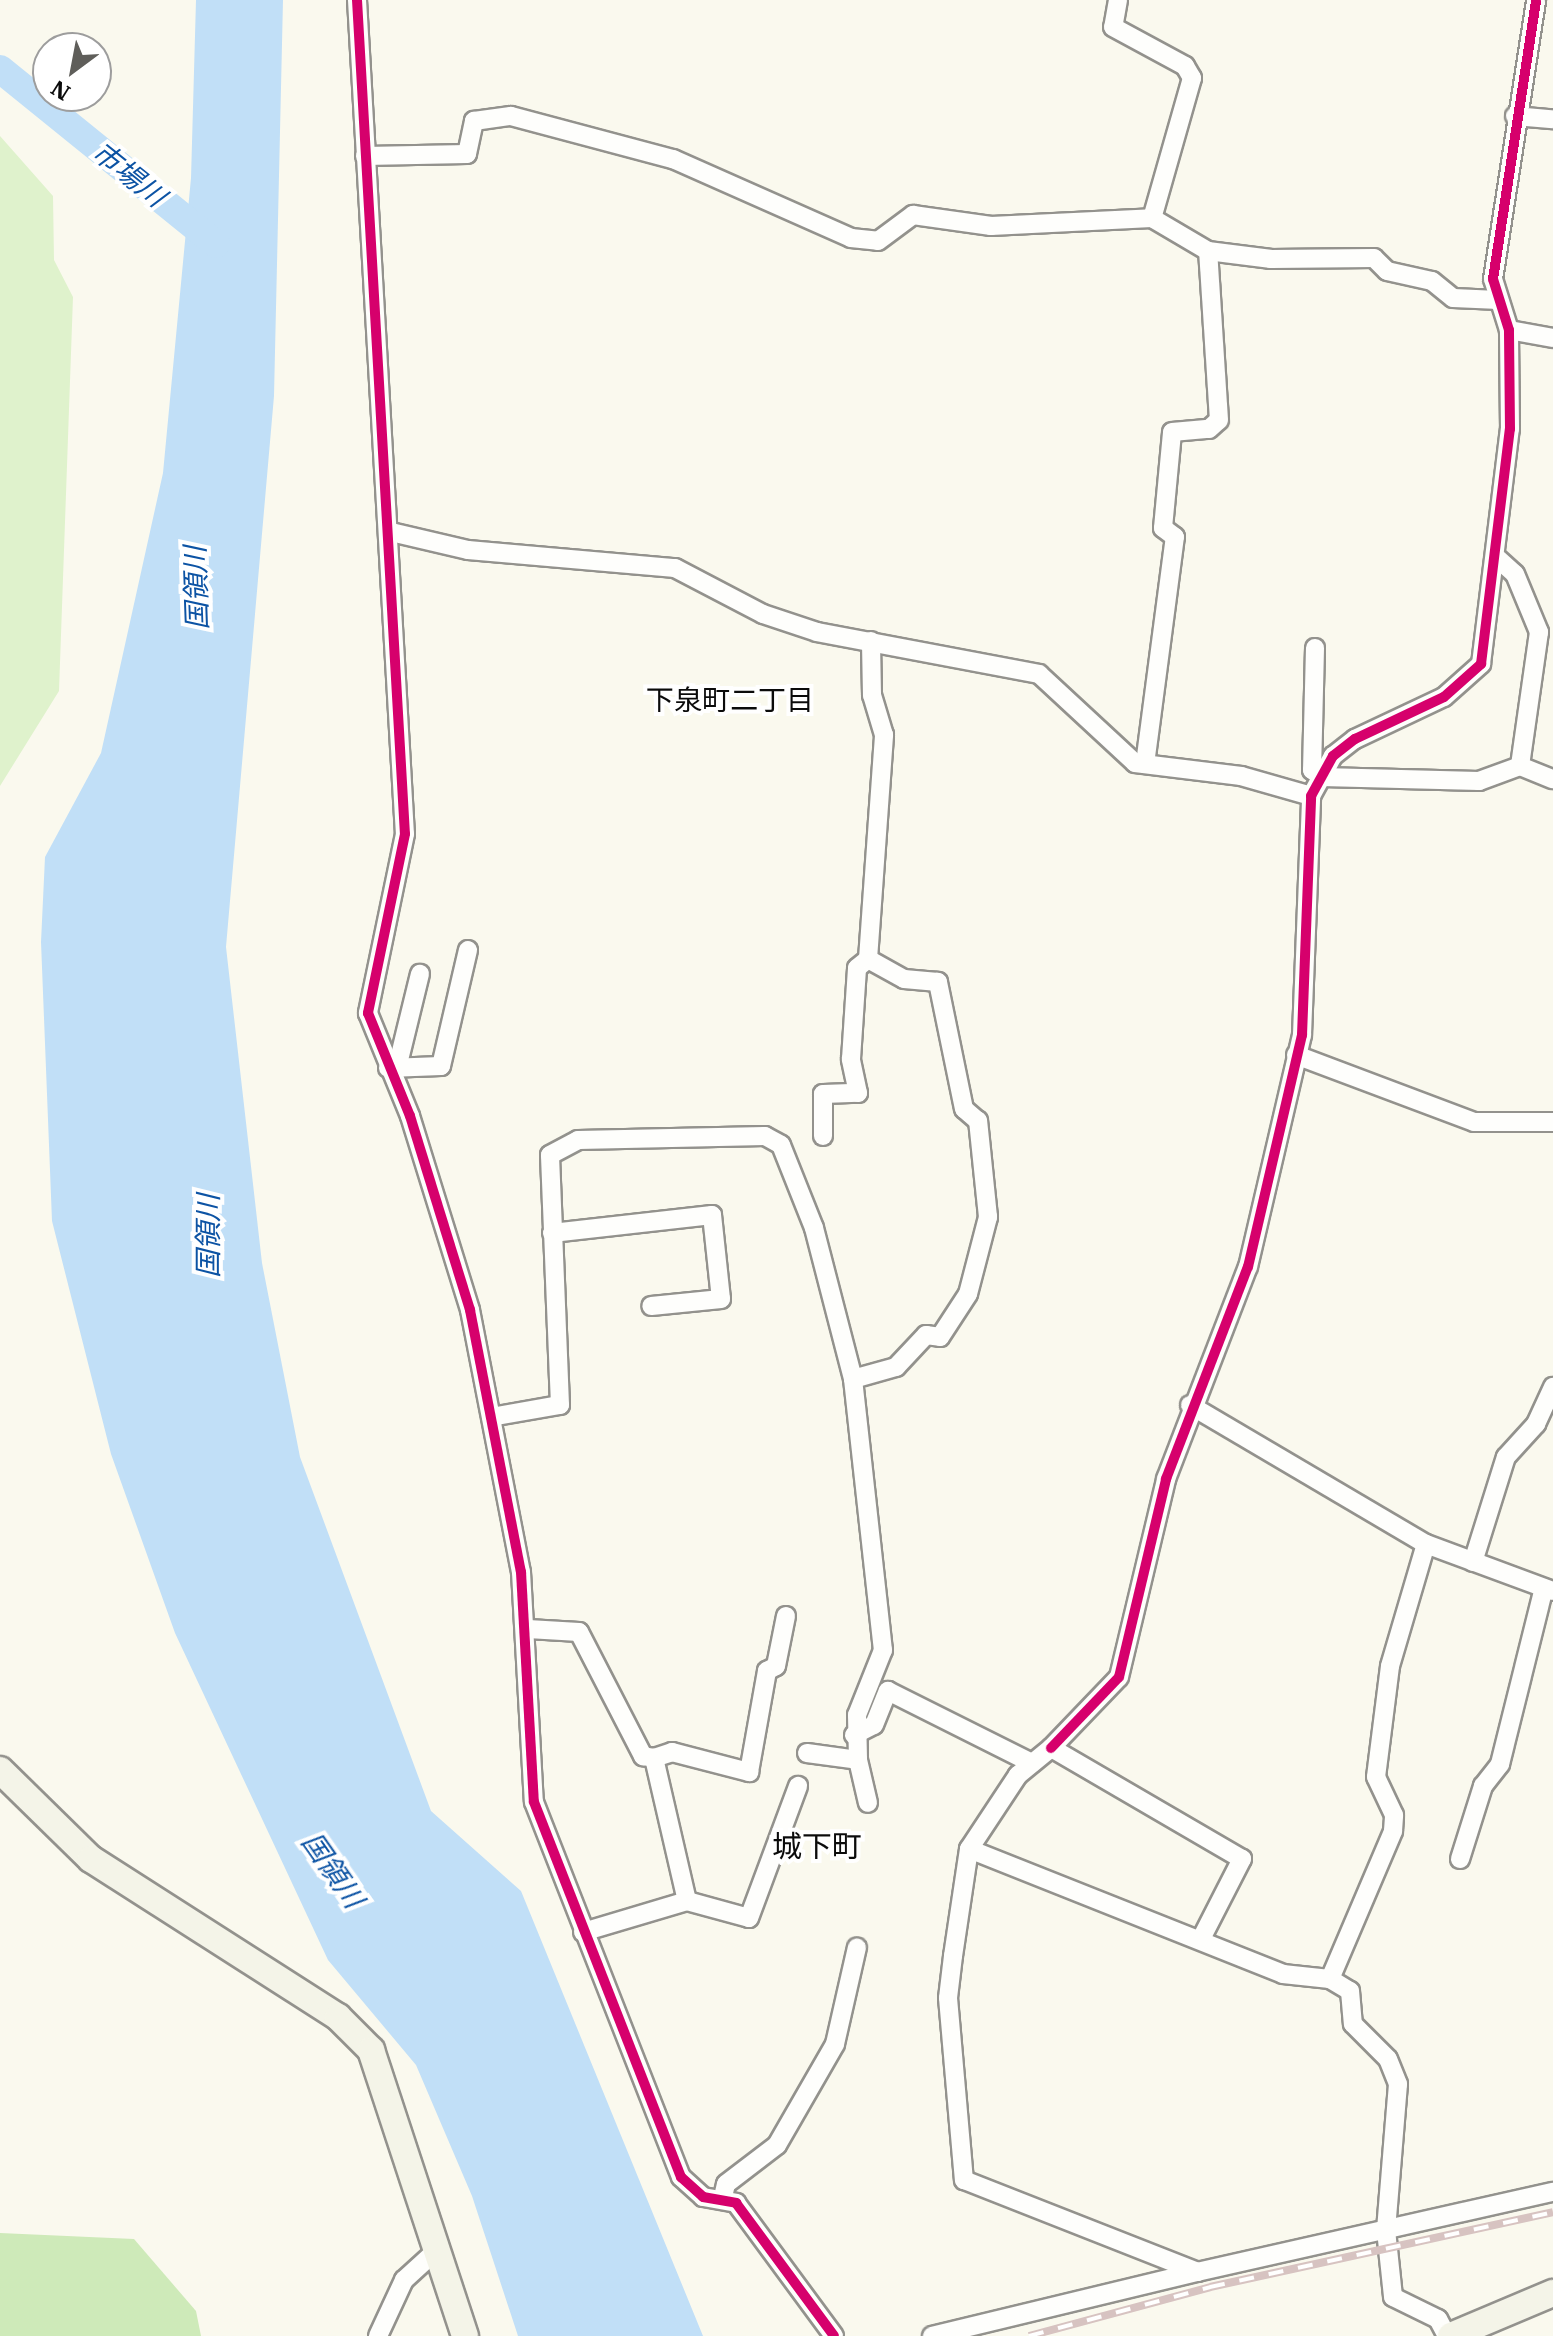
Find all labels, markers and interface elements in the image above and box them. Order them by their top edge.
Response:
north arrow [32,32,112,112]
text: N [45,74,75,108]
water label: 市場川 [86,135,172,213]
water label: 国領川 [178,545,214,631]
district label: 下泉町二丁目 [646,683,814,717]
water label: 国領川 [191,1194,225,1278]
water label: 国領川 [295,1826,371,1914]
district label: 城下町 [772,1828,862,1864]

